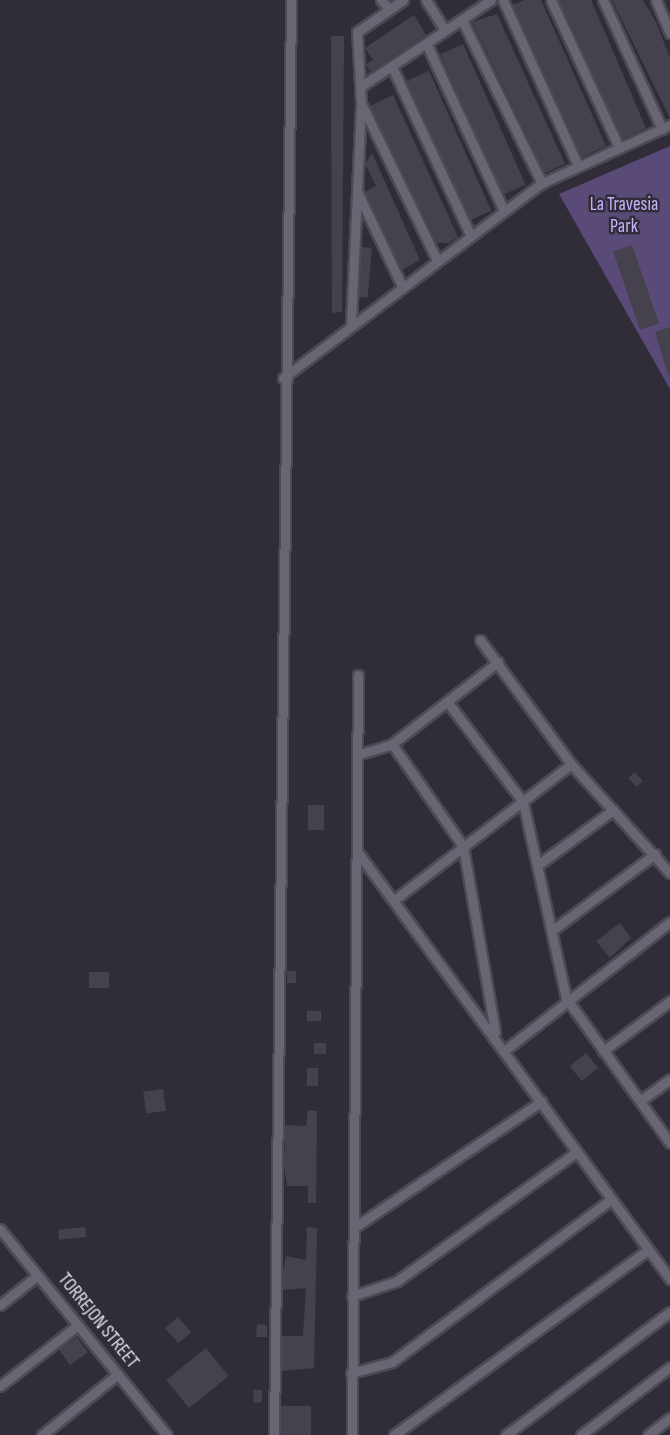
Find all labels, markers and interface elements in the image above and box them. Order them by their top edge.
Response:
park label: La Travesia Park [590,194,658,238]
street label: TORREJON STREET [53,1269,143,1373]

